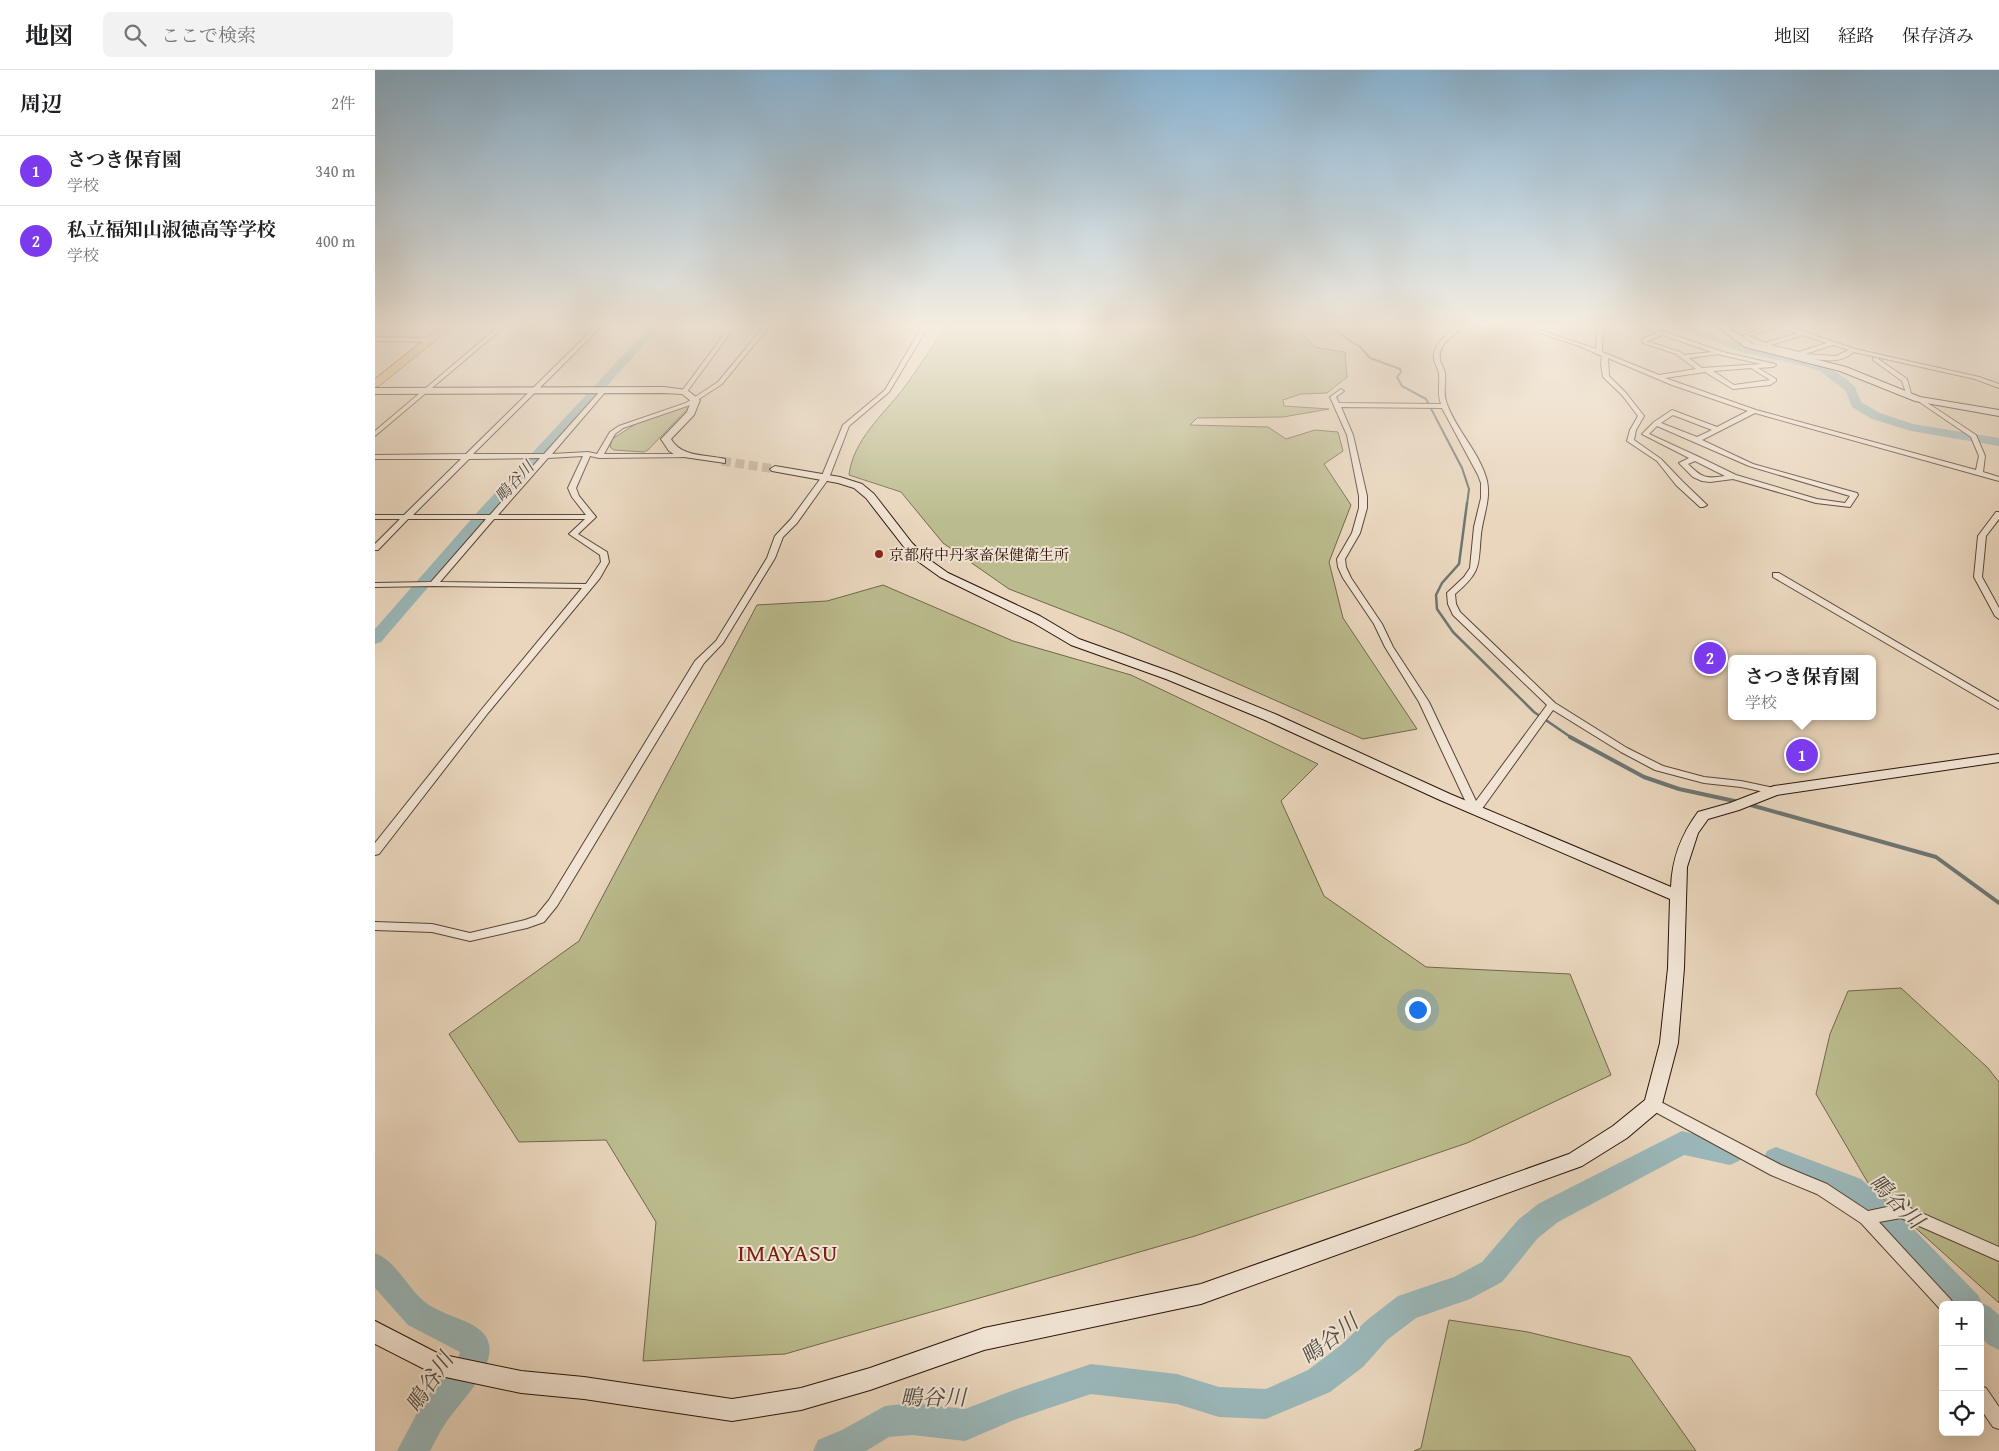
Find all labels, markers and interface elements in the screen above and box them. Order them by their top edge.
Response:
search box [103,12,453,57]
text: 地図 [25,18,73,53]
icon: search [121,21,149,49]
text: ここで検索 [161,21,256,49]
text: 地図 [1774,22,1810,49]
text: 経路 [1838,22,1874,49]
text: 保存済み [1902,22,1974,49]
text: 周辺 [20,88,62,119]
text: 2件 [331,91,355,115]
text: さつき保育園 [67,145,181,173]
text: 1 [32,159,40,183]
text: 340 m [315,159,355,183]
text: 学校 [67,173,99,197]
text: 私立福知山淑徳高等学校 [67,215,276,243]
text: 2 [32,229,40,253]
text: 400 m [315,229,355,253]
text: 学校 [67,243,99,267]
water label: 鴫谷川 [489,454,541,507]
place label: 京都府中丹家畜保健衛生所 [889,544,1069,565]
marker: 京都府中丹家畜保健衛生所 [873,548,885,560]
pin: 2 [1694,639,1726,677]
popup [1728,655,1876,720]
text: さつき保育園 [1745,662,1859,690]
text: 学校 [1745,690,1777,714]
pin: 1 [1786,736,1818,774]
your location [1405,997,1431,1023]
water label: 鴫谷川 [1862,1166,1933,1237]
district label: IMAYASU [737,1235,839,1270]
map controls [1939,1301,1984,1436]
button: + [1939,1301,1984,1346]
water label: 鴫谷川 [1293,1305,1366,1372]
water label: 鴫谷川 [397,1344,462,1418]
button: − [1939,1346,1984,1391]
water label: 鴫谷川 [900,1381,968,1413]
button: locate [1939,1391,1984,1436]

